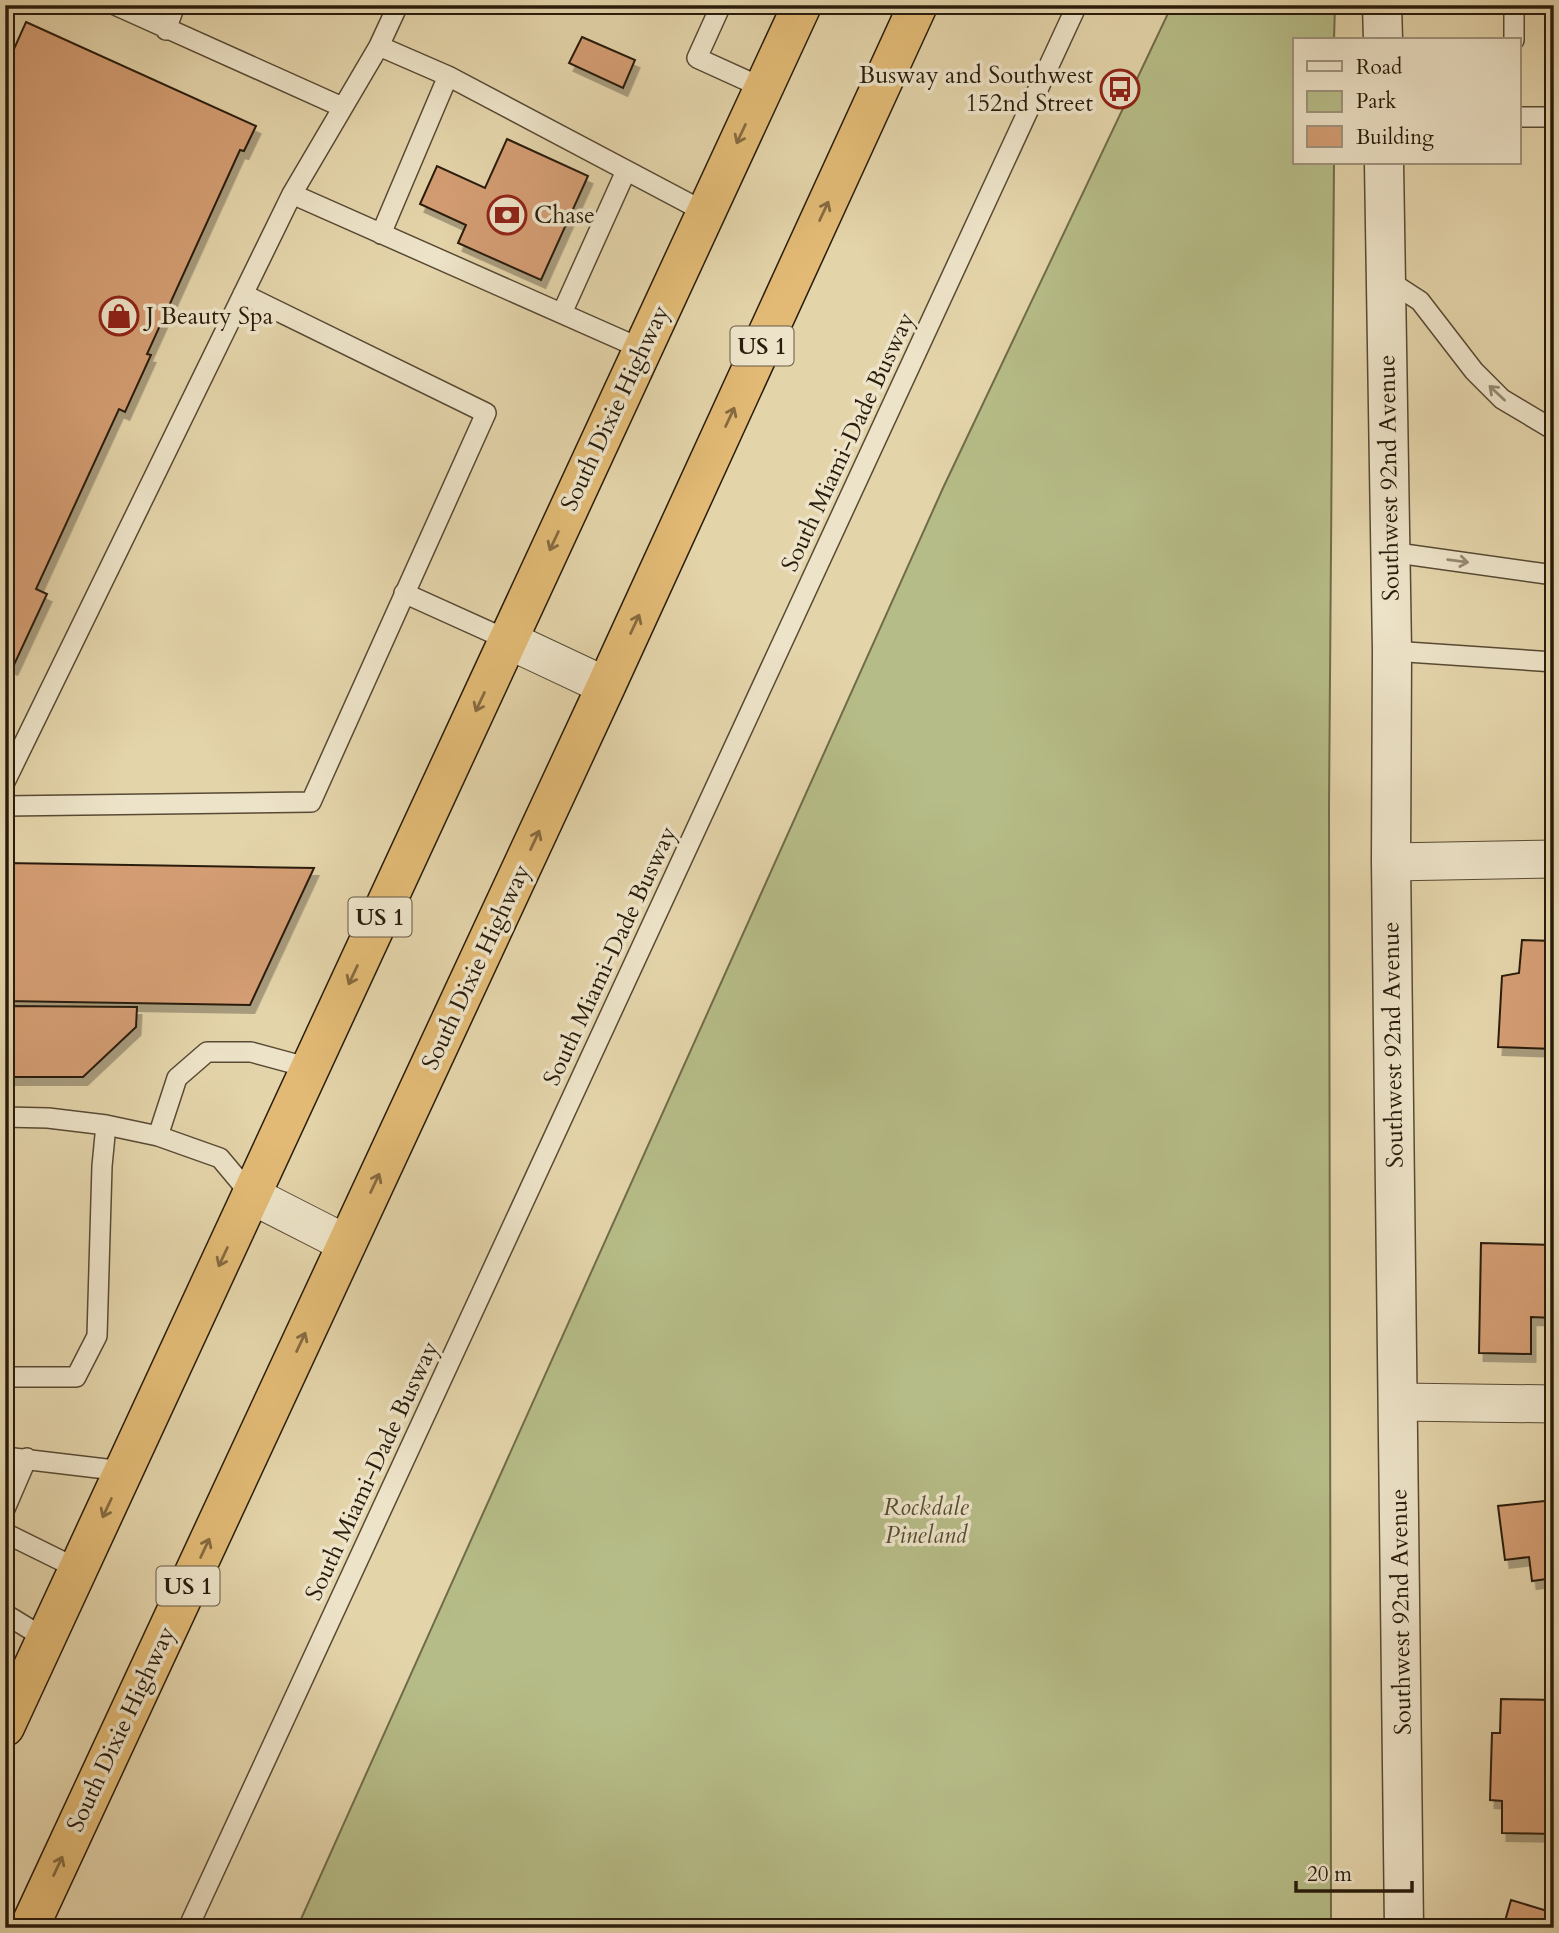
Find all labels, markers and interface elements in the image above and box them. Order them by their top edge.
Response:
legend [1293,38,1520,164]
text: Road [1356,53,1402,82]
place label: Busway and Southwest 152nd Street [859,59,1093,120]
bus stop icon: Busway and Southwest 152nd Street [1099,68,1141,110]
text: Park [1356,87,1397,116]
one-way arrow [734,123,747,144]
text: Building [1356,123,1434,152]
bank icon: Chase [486,194,528,236]
place label: Chase [534,199,595,232]
one-way arrow [818,200,831,222]
shop icon: J Beauty Spa [98,295,140,337]
place label: J Beauty Spa [143,300,274,333]
street label: South Dixie Highway [553,300,677,516]
street label: South Miami-Dade Busway [773,307,923,577]
road number: US 1 [730,326,794,366]
street label: Southwest 92nd Avenue [1370,355,1408,601]
one-way arrow [1488,385,1506,401]
one-way arrow [724,407,737,428]
one-way arrow [547,529,560,551]
one-way arrow [1446,555,1469,568]
one-way arrow [629,614,642,635]
one-way arrow [473,691,486,712]
street label: South Miami-Dade Busway [535,821,685,1091]
one-way arrow [529,829,542,851]
street label: South Dixie Highway [414,859,538,1075]
road number: US 1 [348,898,412,936]
street label: Southwest 92nd Avenue [1374,922,1412,1168]
one-way arrow [346,964,359,985]
one-way arrow [370,1172,383,1193]
one-way arrow [215,1246,229,1267]
one-way arrow [295,1332,308,1353]
street label: South Miami-Dade Busway [297,1336,447,1606]
street label: Southwest 92nd Avenue [1382,1489,1420,1735]
park label: Rockdale Pineland [883,1491,970,1552]
one-way arrow [99,1497,113,1518]
one-way arrow [199,1538,212,1559]
road number: US 1 [156,1567,220,1606]
street label: South Dixie Highway [59,1621,183,1837]
scale bar [1296,1849,1412,1893]
one-way arrow [52,1856,65,1877]
text: 20 m [1307,1860,1352,1889]

